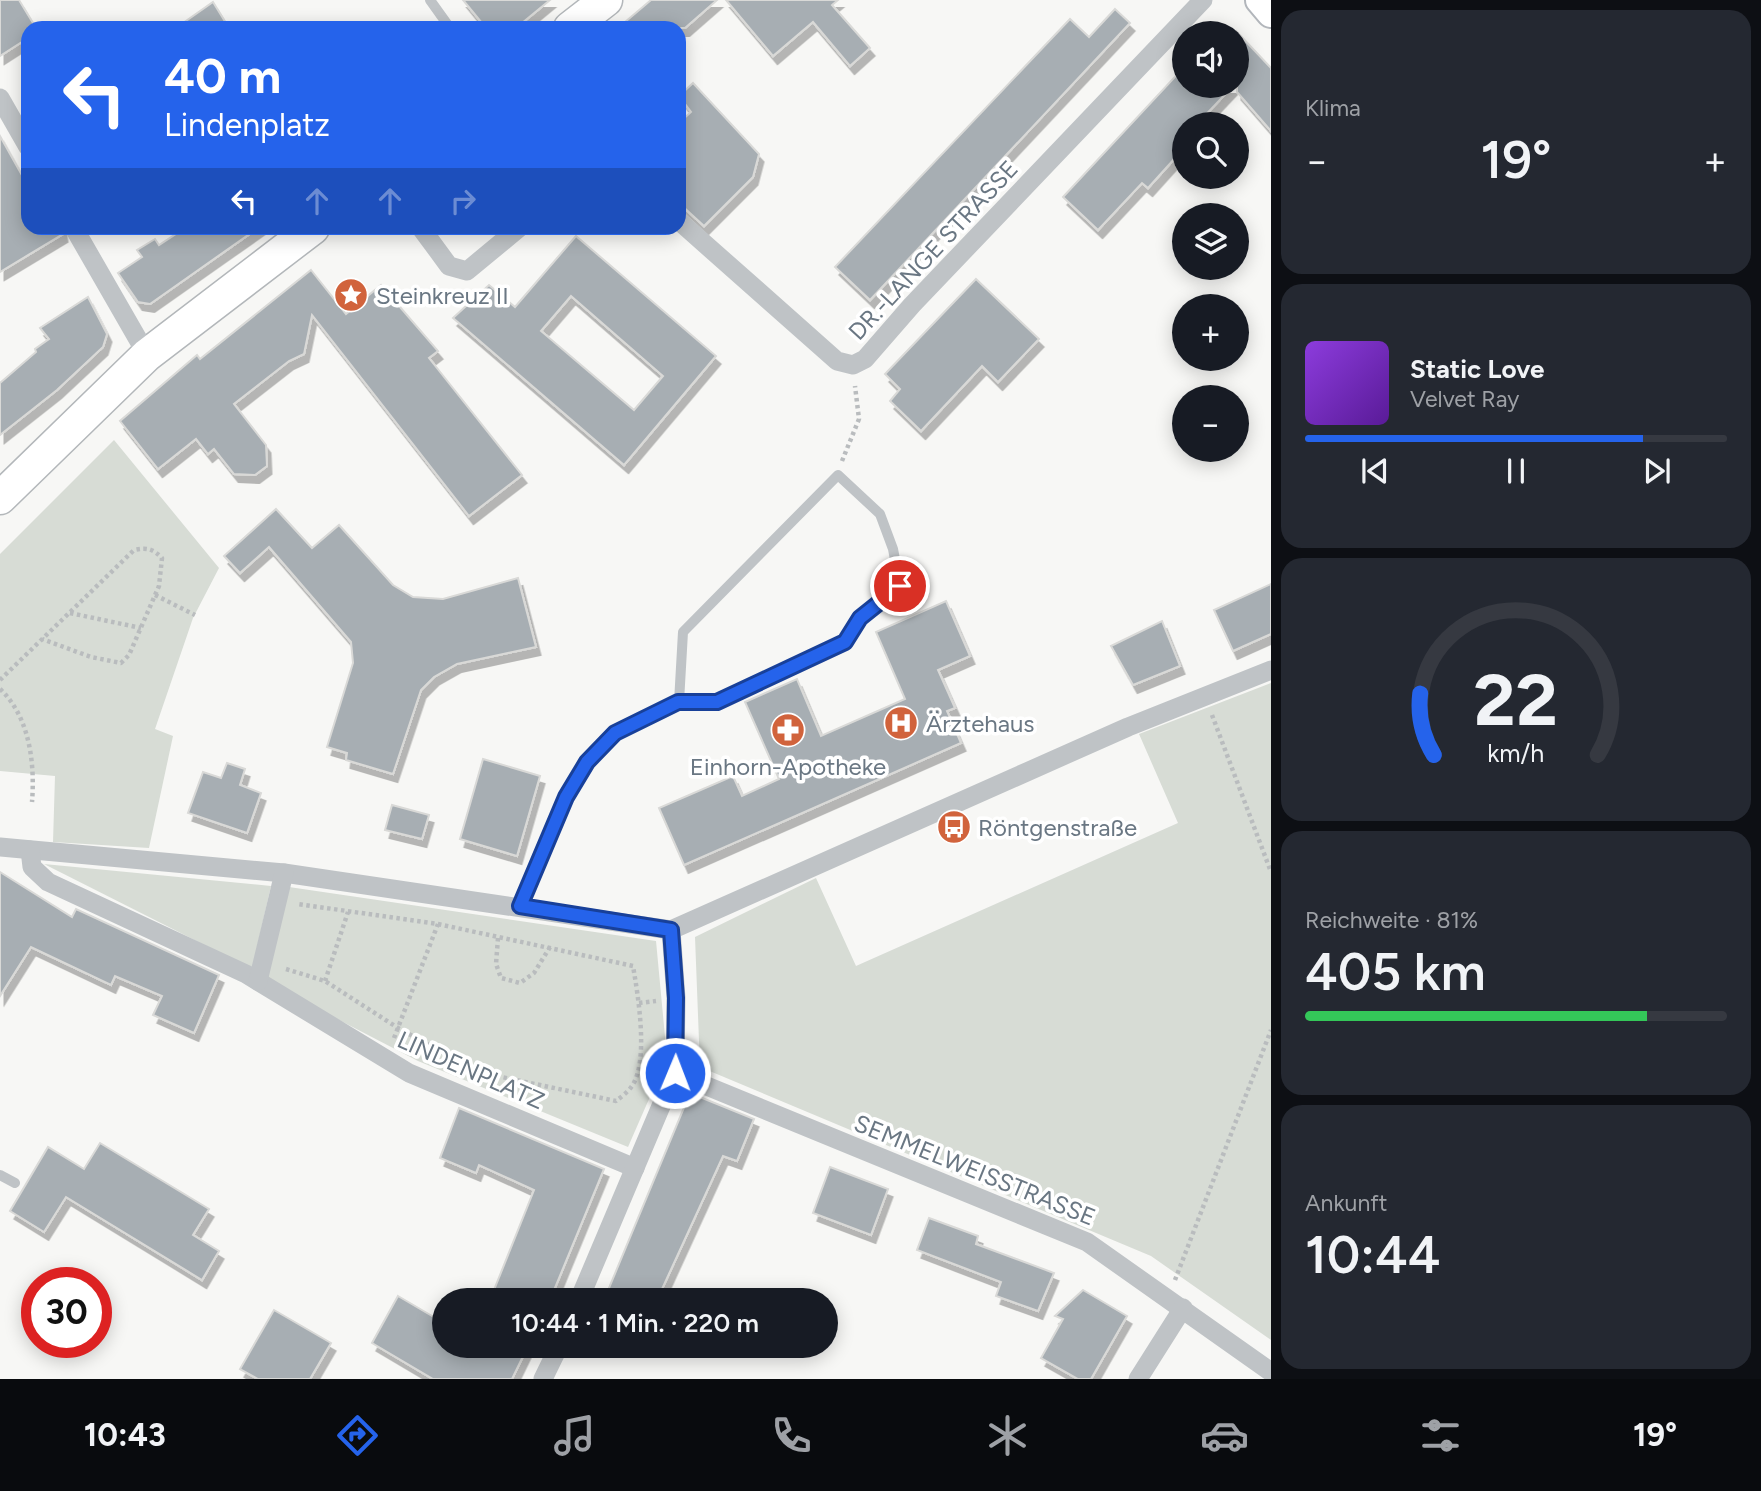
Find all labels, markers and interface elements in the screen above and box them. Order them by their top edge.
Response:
map controls [1172,21,1249,462]
button: sound [1172,21,1249,98]
text: 40 m [164,46,281,105]
icon: left [49,49,140,140]
text: Klima [1305,94,1361,122]
text: Lindenplatz [164,106,330,144]
button: search [1172,112,1249,189]
text: 19° [1480,129,1552,191]
text: − [1305,138,1329,184]
text: + [1703,138,1727,184]
street label: DR.-LANGE STRASSE [842,154,1024,346]
icon: left [225,182,263,220]
icon: ahead [298,182,336,220]
icon: ahead [371,182,409,220]
icon: right [444,182,482,220]
button: layers [1172,203,1249,280]
place icon: Steinkreuz II [332,276,370,314]
place label: Steinkreuz II [376,281,509,310]
button: + [1172,294,1249,371]
text: Static Love [1410,353,1544,385]
button: − [1172,385,1249,462]
text: Velvet Ray [1410,385,1519,413]
icon: previous [1356,452,1394,490]
icon: pause [1497,452,1535,490]
icon: next [1638,452,1676,490]
pin [870,556,930,616]
icon: arrive [881,567,919,605]
text: 22 [1474,657,1558,744]
hospital icon: Ärztehaus [882,704,920,742]
place label: Ärztehaus [926,709,1034,738]
pharmacy icon: Einhorn-Apotheke [769,711,807,749]
text: km/h [1487,738,1545,768]
place label: Einhorn-Apotheke [690,752,886,781]
bus stop icon: Röntgenstraße [935,808,973,846]
place label: Röntgenstraße [978,813,1137,842]
text: Reichweite · 81% [1305,906,1478,934]
text: 405 km [1305,941,1486,1003]
street label: LINDENPLATZ [393,1025,549,1115]
position arrow [638,1036,712,1110]
street label: SEMMELWEISSTRASSE [850,1108,1100,1232]
text: Ankunft [1305,1189,1387,1217]
text: 10:44 [1305,1224,1440,1286]
speed limit sign: 30 [21,1267,112,1358]
text: 10:44 · 1 Min. · 220 m [511,1307,759,1339]
icon: directions [333,1411,382,1460]
icon: music [550,1411,599,1460]
icon: phone [767,1411,816,1460]
icon: climate [983,1411,1032,1460]
icon: car [1200,1411,1249,1460]
icon: filters [1416,1411,1465,1460]
text: 10:43 [84,1416,166,1454]
text: 19° [1633,1416,1677,1454]

